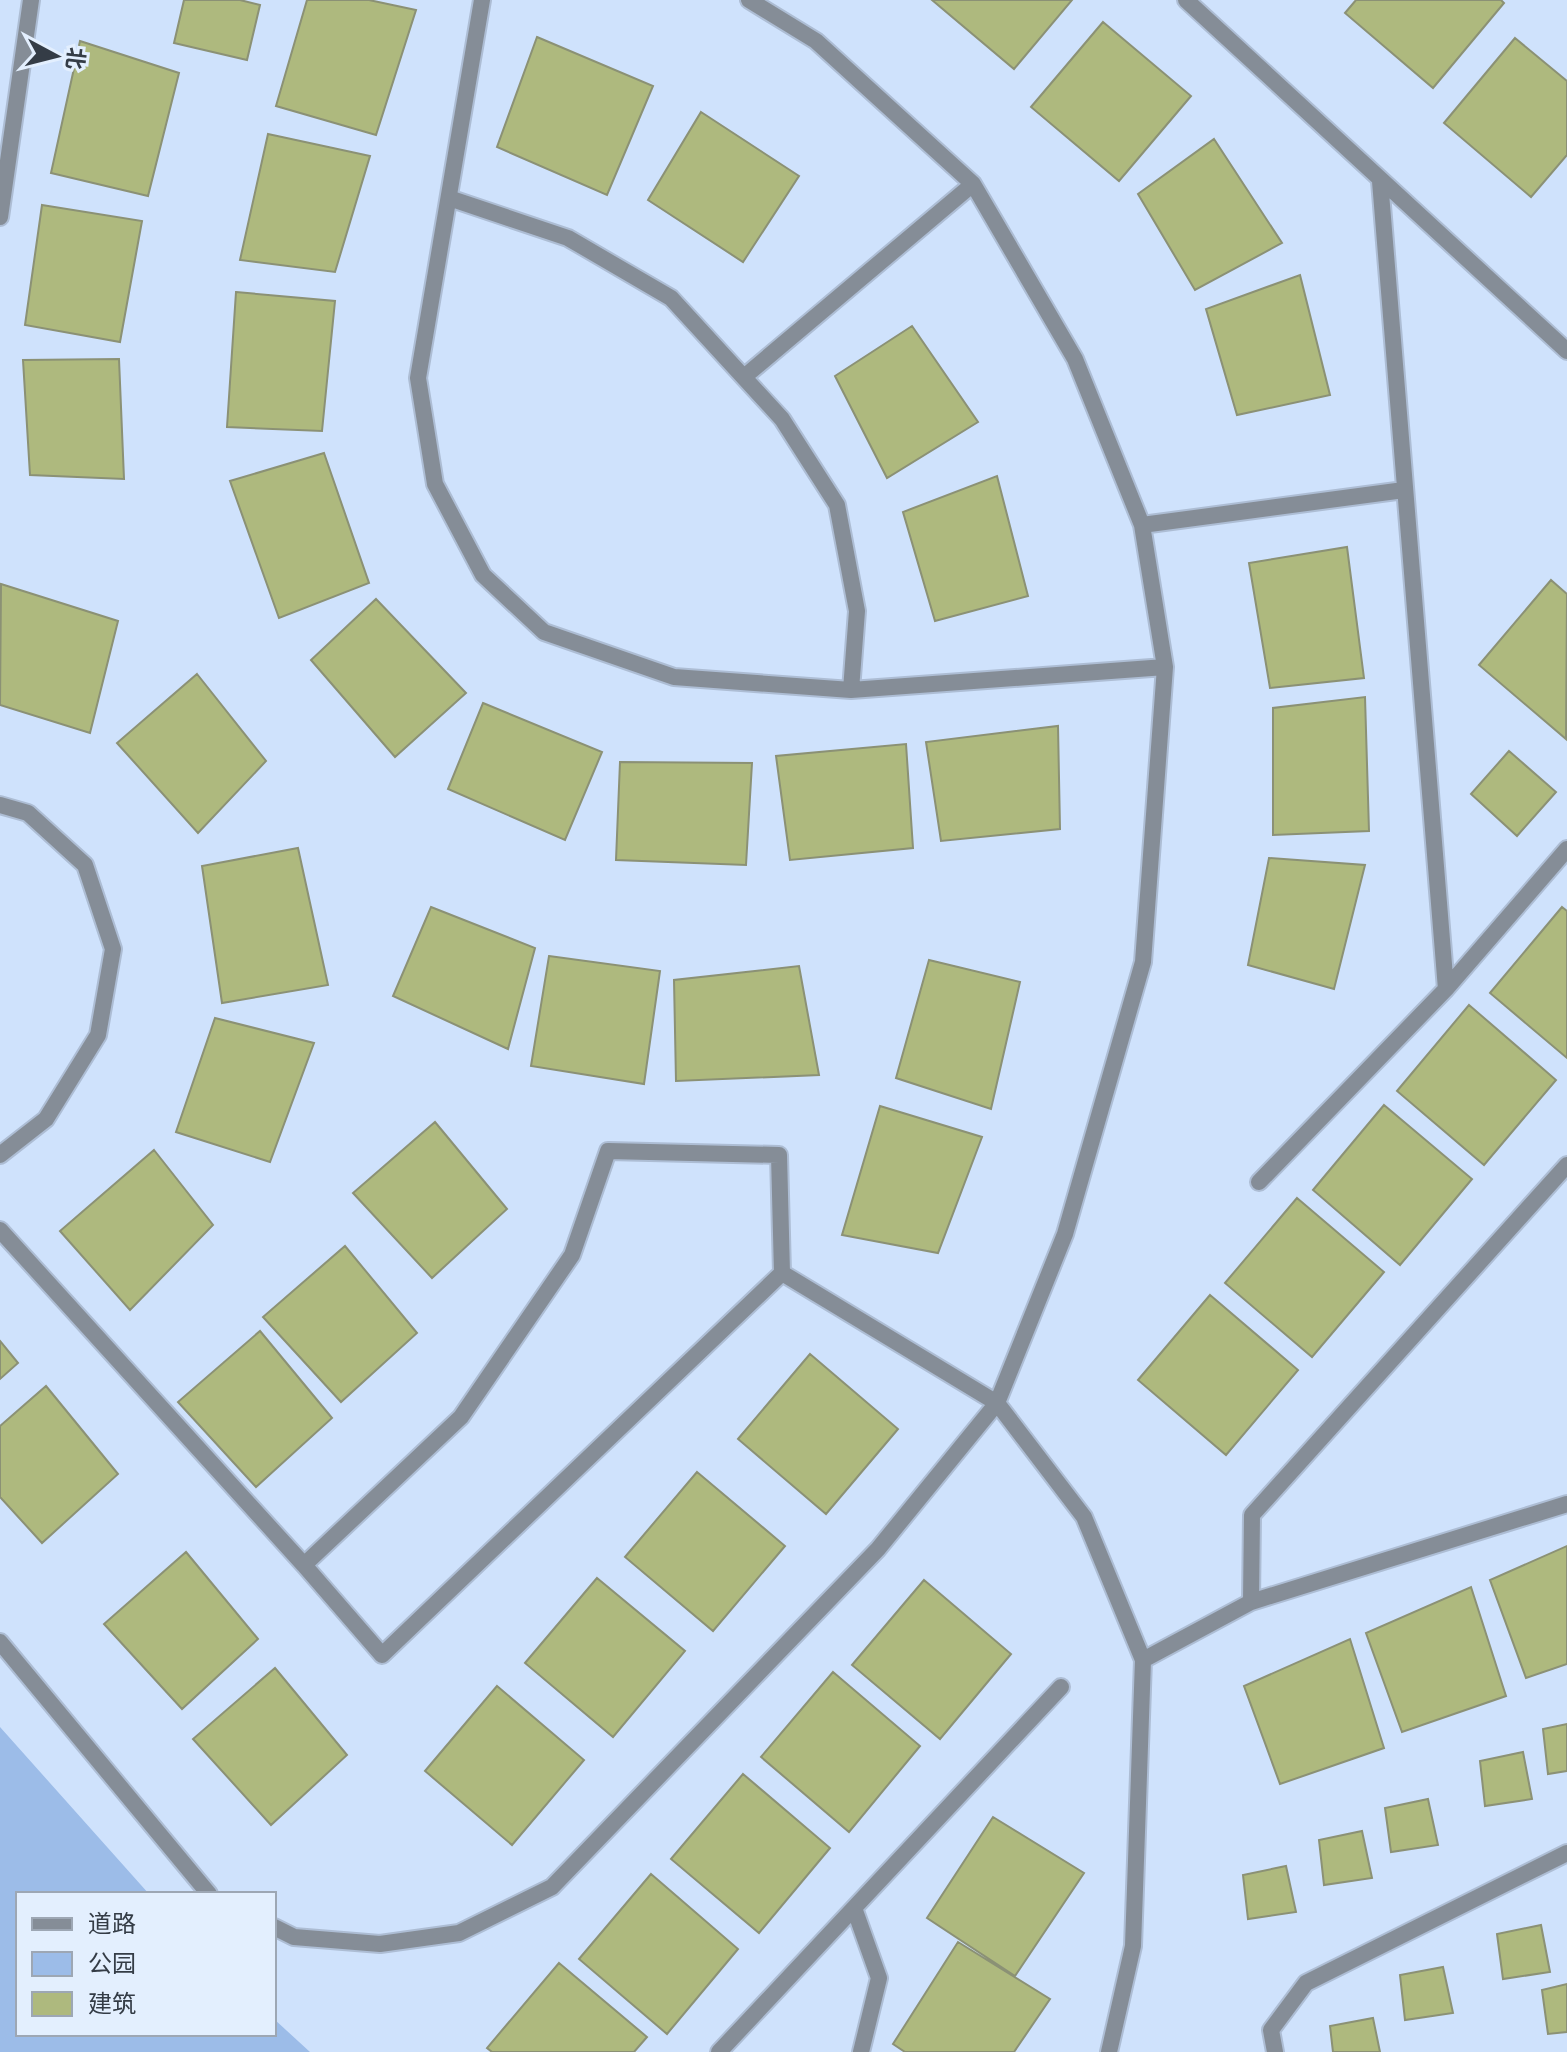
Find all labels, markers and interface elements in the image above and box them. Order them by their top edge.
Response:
north arrow [16,16,96,96]
text: 北 [60,46,92,71]
legend [16,1892,276,2036]
text: 道路 [88,1906,136,1939]
text: 公园 [88,1946,136,1979]
text: 建筑 [88,1986,136,2019]

